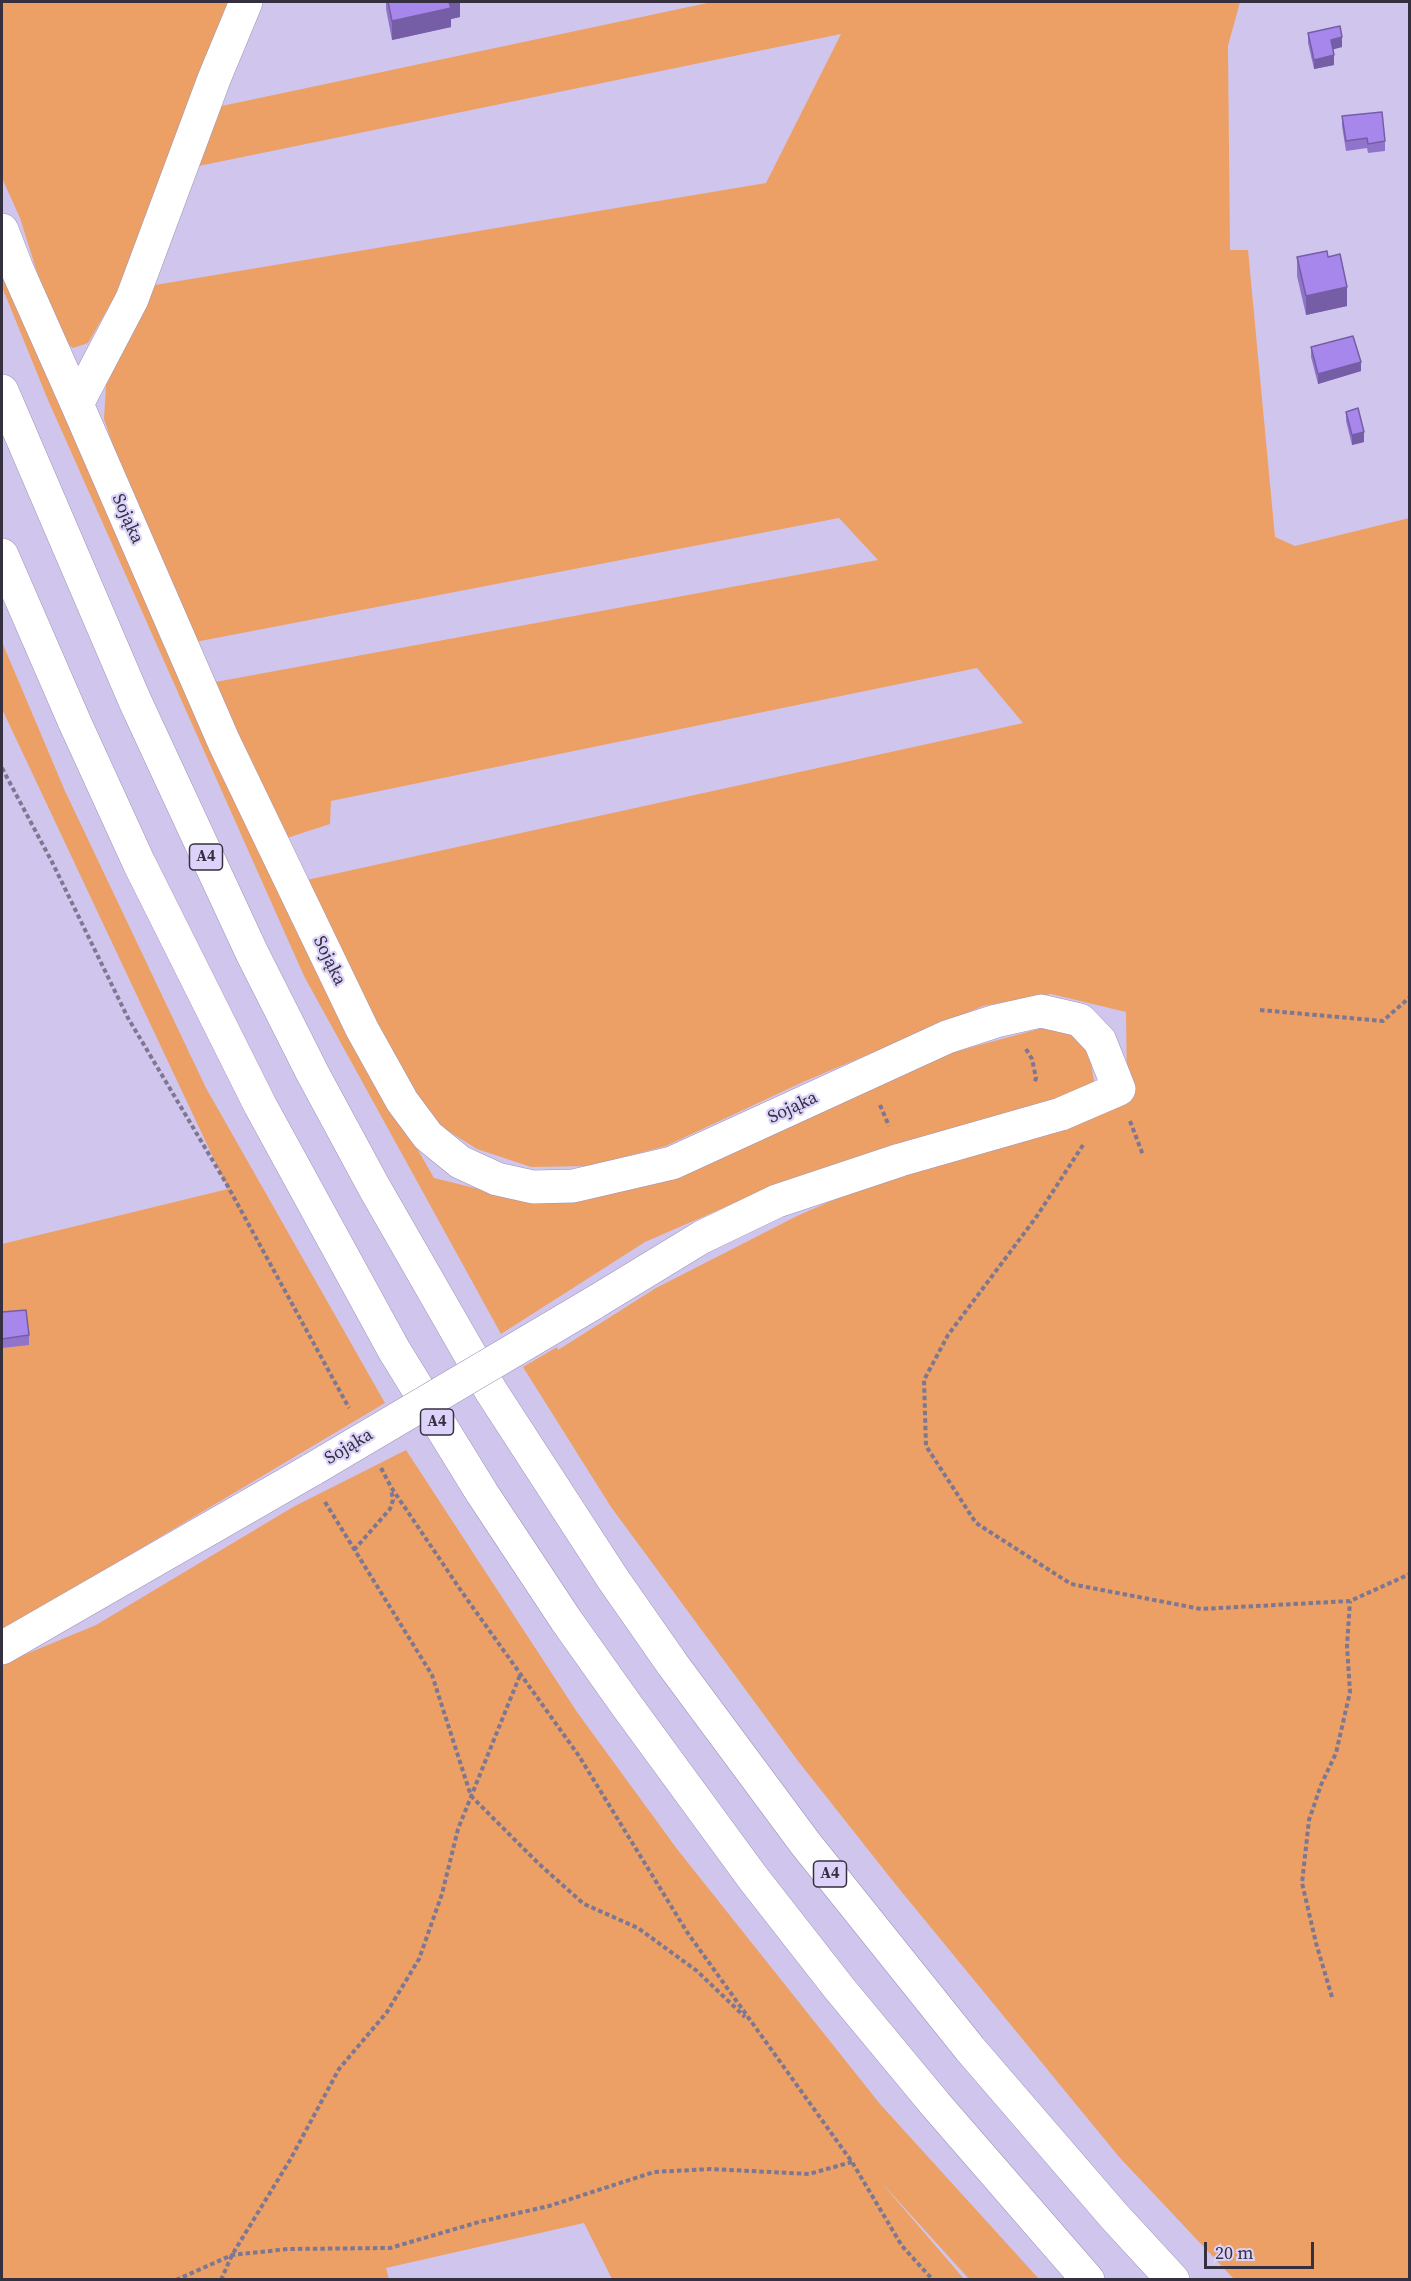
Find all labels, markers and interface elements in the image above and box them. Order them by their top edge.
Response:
street label: Sojąka [107,491,147,547]
road number: A4 [190,844,222,870]
street label: Sojąka [308,933,350,989]
street label: Sojąka [765,1087,821,1129]
road number: A4 [420,1409,454,1435]
street label: Sojąka [321,1424,377,1470]
road number: A4 [814,1861,846,1887]
scale bar [1207,2230,1316,2268]
text: 20 m [1215,2240,1253,2265]

